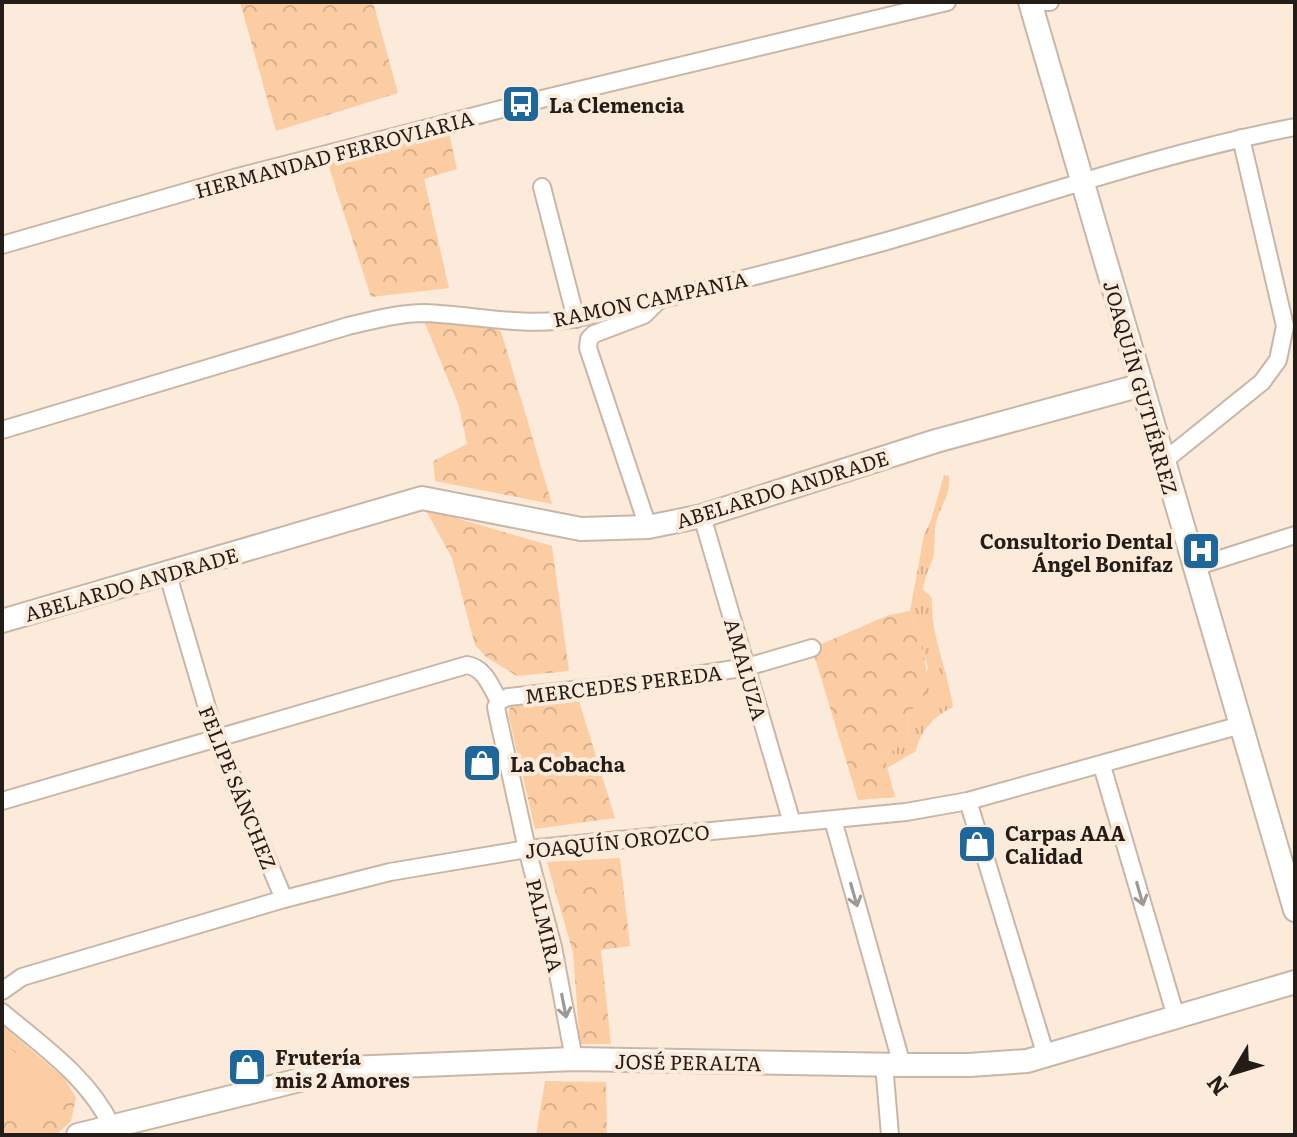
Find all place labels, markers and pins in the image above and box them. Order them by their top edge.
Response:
bus stop icon: La Clemencia [500,83,542,125]
place label: La Clemencia [549,89,685,119]
place label: Consultorio Dental Ángel Bonifaz [980,525,1173,578]
hospital icon: Consultorio Dental Ángel Bonifaz [1180,530,1222,572]
shop icon: La Cobacha [461,742,503,784]
place label: La Cobacha [510,748,626,778]
place label: Carpas AAA Calidad [1005,817,1125,870]
shop icon: Carpas AAA Calidad [956,823,998,865]
place label: Frutería mis 2 Amores [275,1041,410,1094]
shop icon: Frutería mis 2 Amores [226,1046,268,1088]

